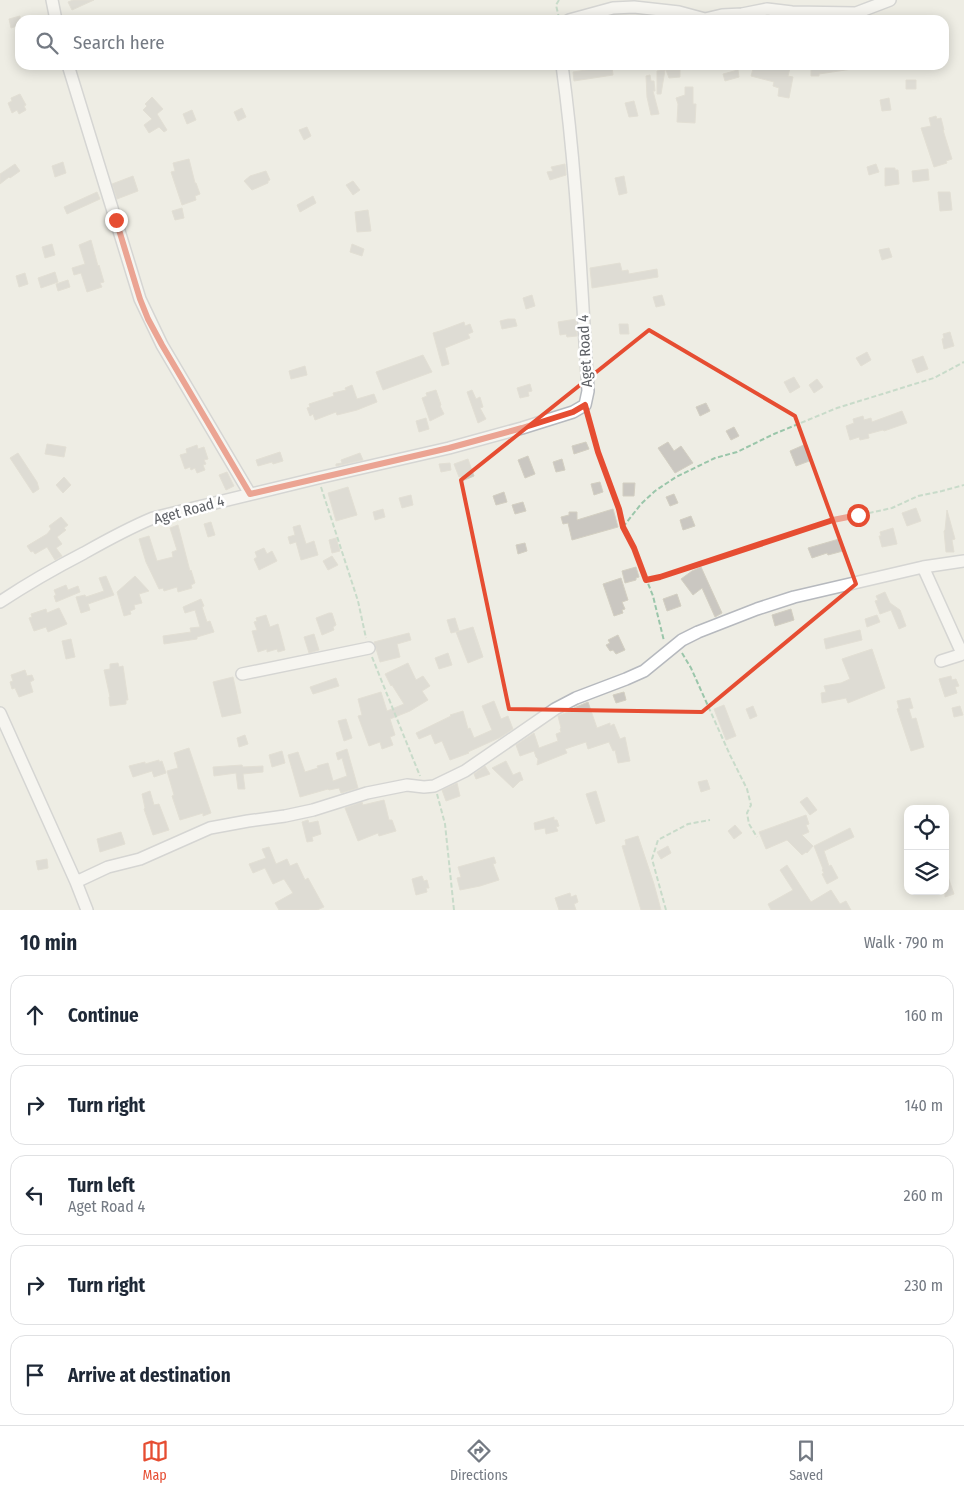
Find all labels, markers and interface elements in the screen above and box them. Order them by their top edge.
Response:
search box [15,15,949,70]
icon: search [33,29,61,57]
text: Search here [73,31,165,54]
route end [105,209,128,232]
street label: Aget Road 4 [574,314,596,388]
street label: Aget Road 4 [152,492,226,528]
route start [847,504,870,527]
map controls [904,805,949,895]
button: locate [904,805,949,850]
button: layers [904,850,949,895]
text: 10 min [20,930,77,956]
text: Walk · 790 m [864,933,944,952]
icon: ahead [21,1001,49,1029]
text: Continue [68,1004,139,1027]
text: 160 m [904,1006,943,1025]
icon: right [21,1091,49,1119]
text: Turn right [68,1094,145,1117]
text: 140 m [905,1096,943,1115]
text: Turn left [68,1174,135,1197]
icon: left [21,1181,49,1209]
text: 260 m [904,1186,943,1205]
text: Aget Road 4 [68,1197,145,1216]
icon: right [21,1271,49,1299]
text: Turn right [68,1274,145,1297]
text: 230 m [904,1276,943,1295]
icon: arrive [21,1361,49,1389]
text: Arrive at destination [68,1364,231,1387]
tab: Map [141,1437,169,1484]
tab: Directions [450,1437,508,1484]
tab: Saved [789,1437,823,1484]

